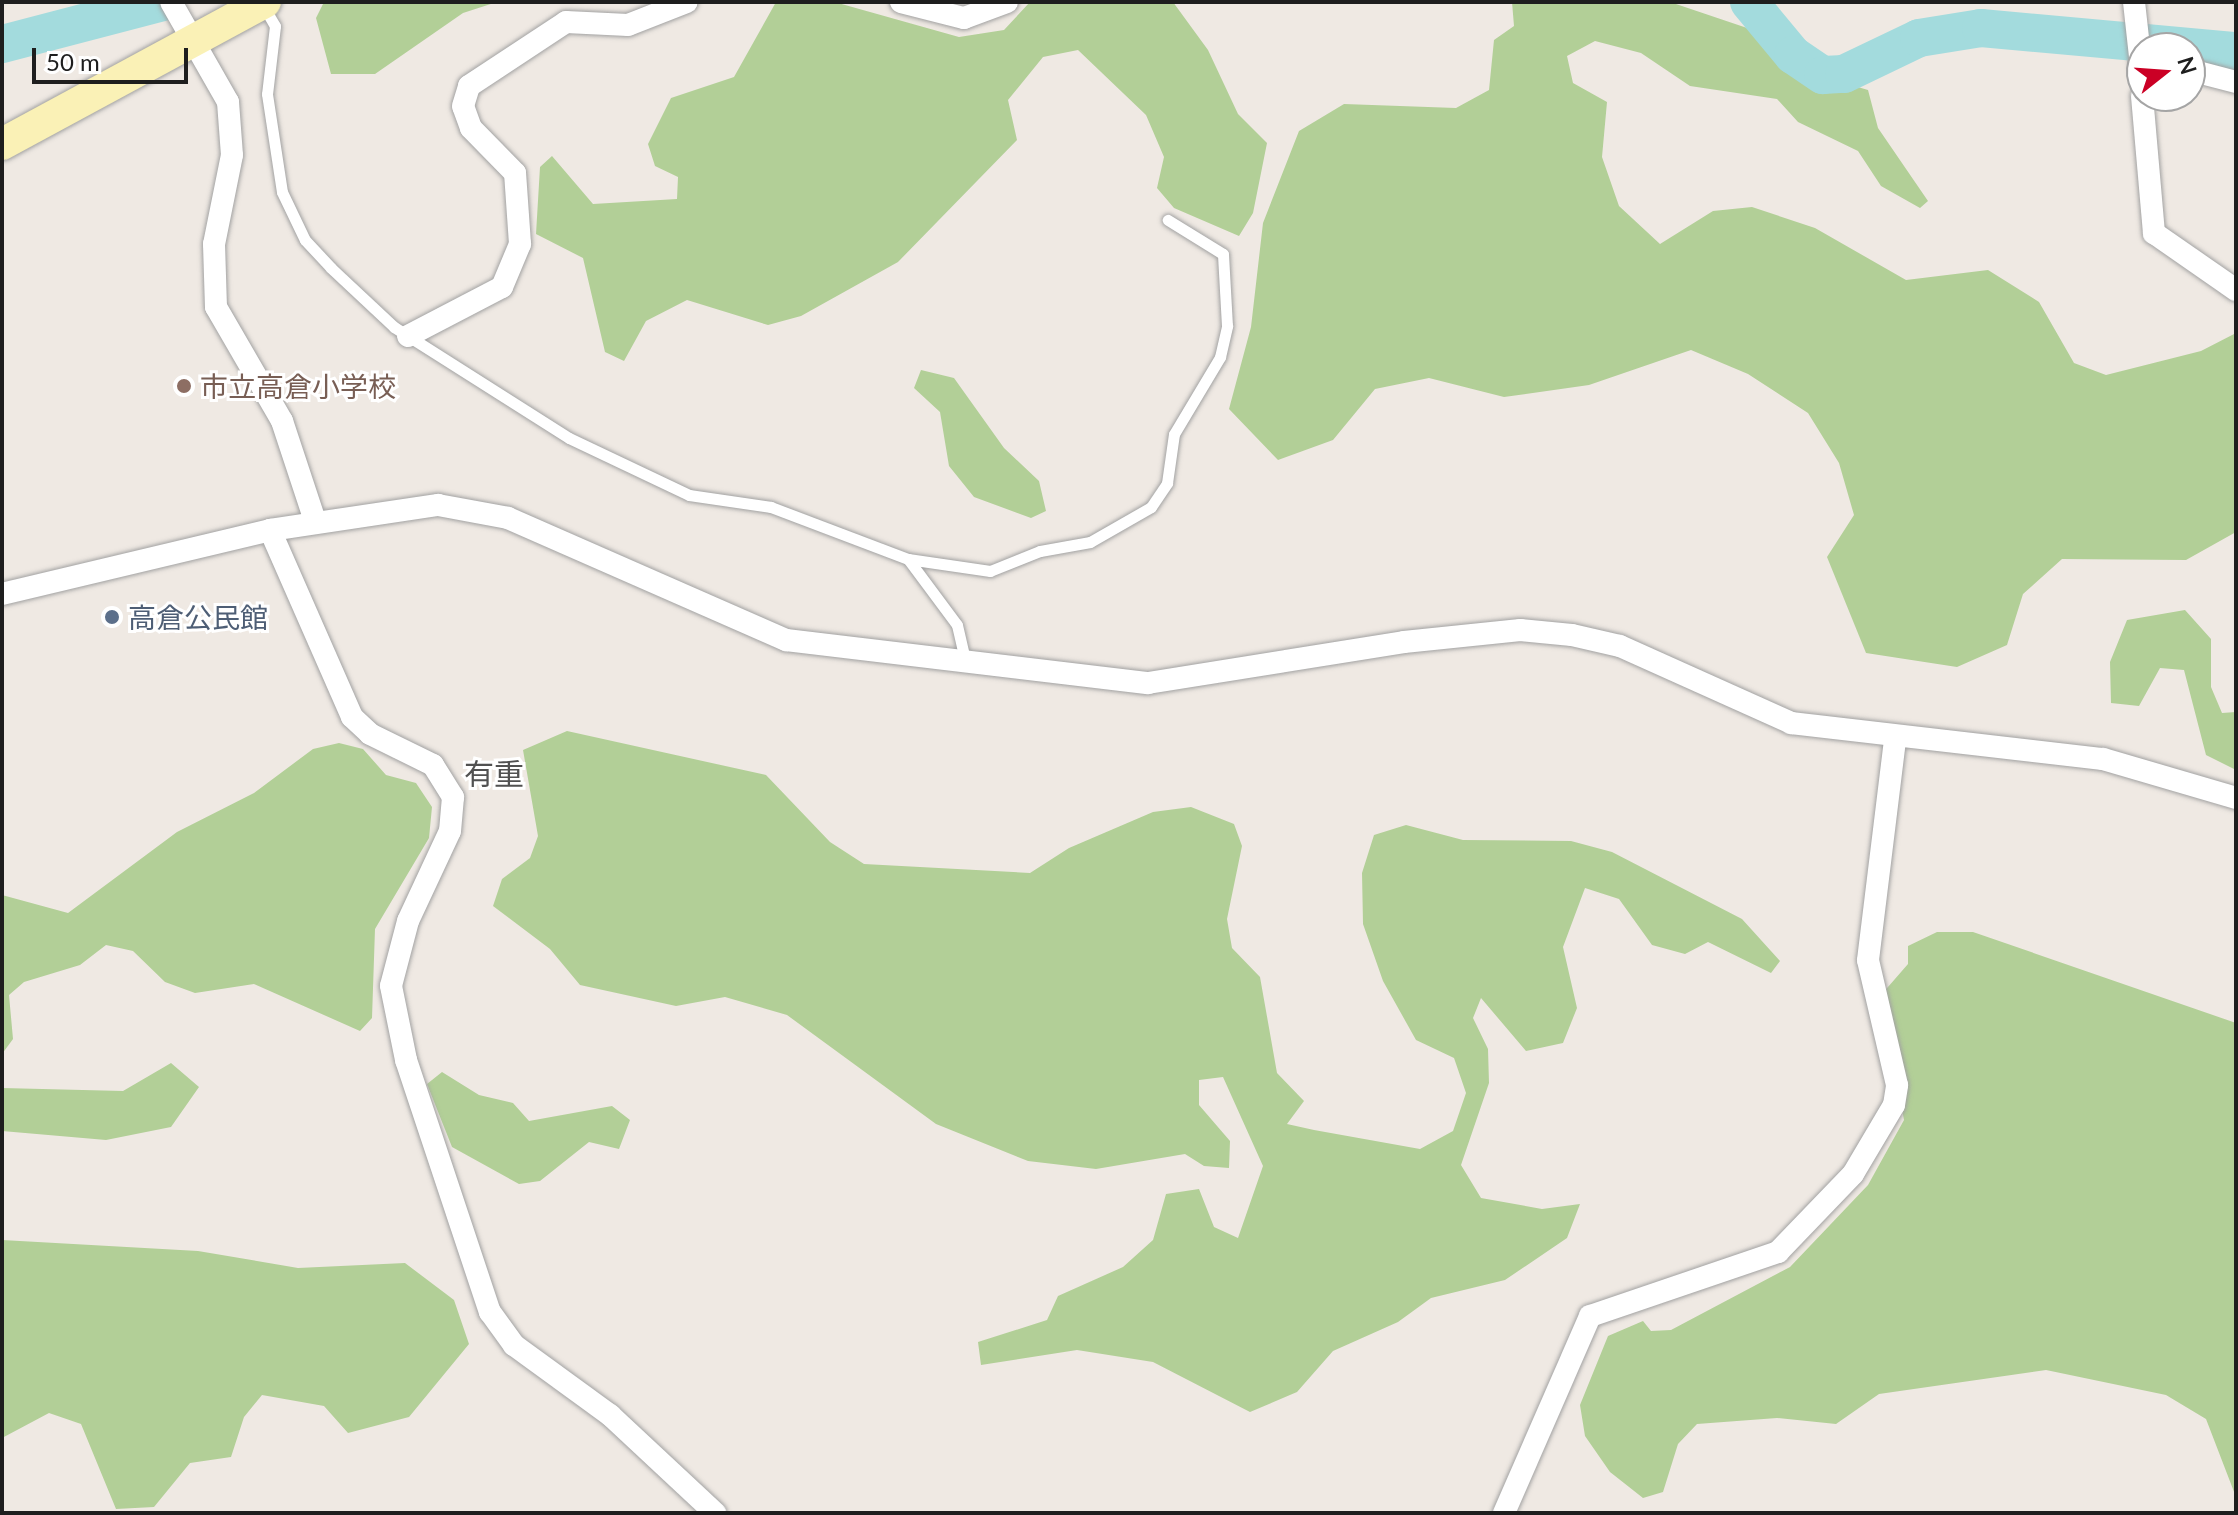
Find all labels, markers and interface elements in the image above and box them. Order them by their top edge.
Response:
scale bar [36,32,192,82]
north arrow [2126,32,2206,112]
text: 50 m [46,47,100,76]
text: N [2172,53,2203,77]
place label: 市立高倉小学校 [200,369,396,403]
marker: 市立高倉小学校 [175,377,193,395]
place label: 高倉公民館 [128,600,268,634]
marker: 高倉公民館 [103,608,121,626]
district label: 有重 [464,755,524,791]

